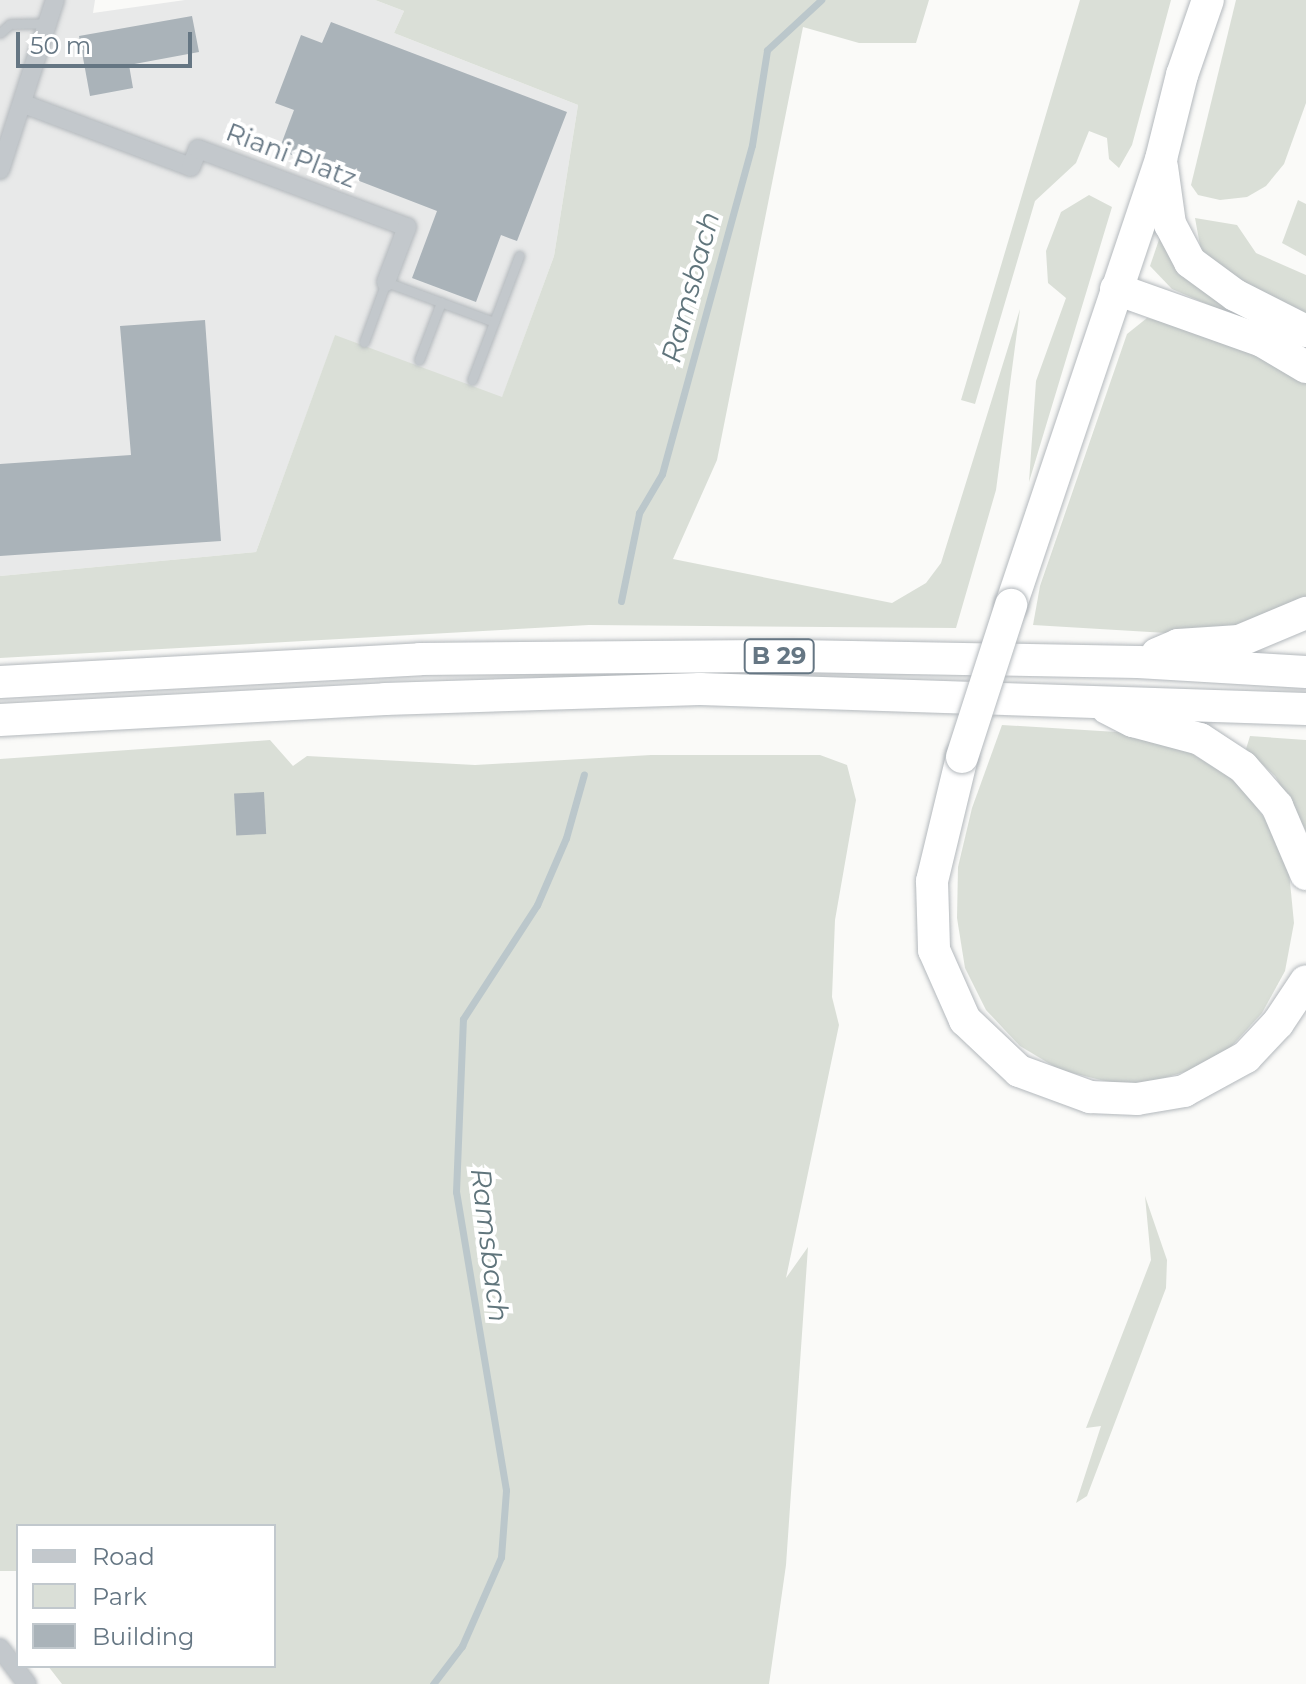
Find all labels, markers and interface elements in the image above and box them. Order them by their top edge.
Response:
scale bar [20,16,196,66]
text: 50 m [30,31,91,60]
street label: Riani Platz [221,117,361,195]
water label: Ramsbach [654,208,726,366]
road number: B 29 [743,636,815,676]
water label: Ramsbach [464,1166,516,1324]
legend [16,1524,276,1668]
text: Road [92,1542,155,1571]
text: Park [92,1582,147,1611]
text: Building [92,1622,195,1651]

